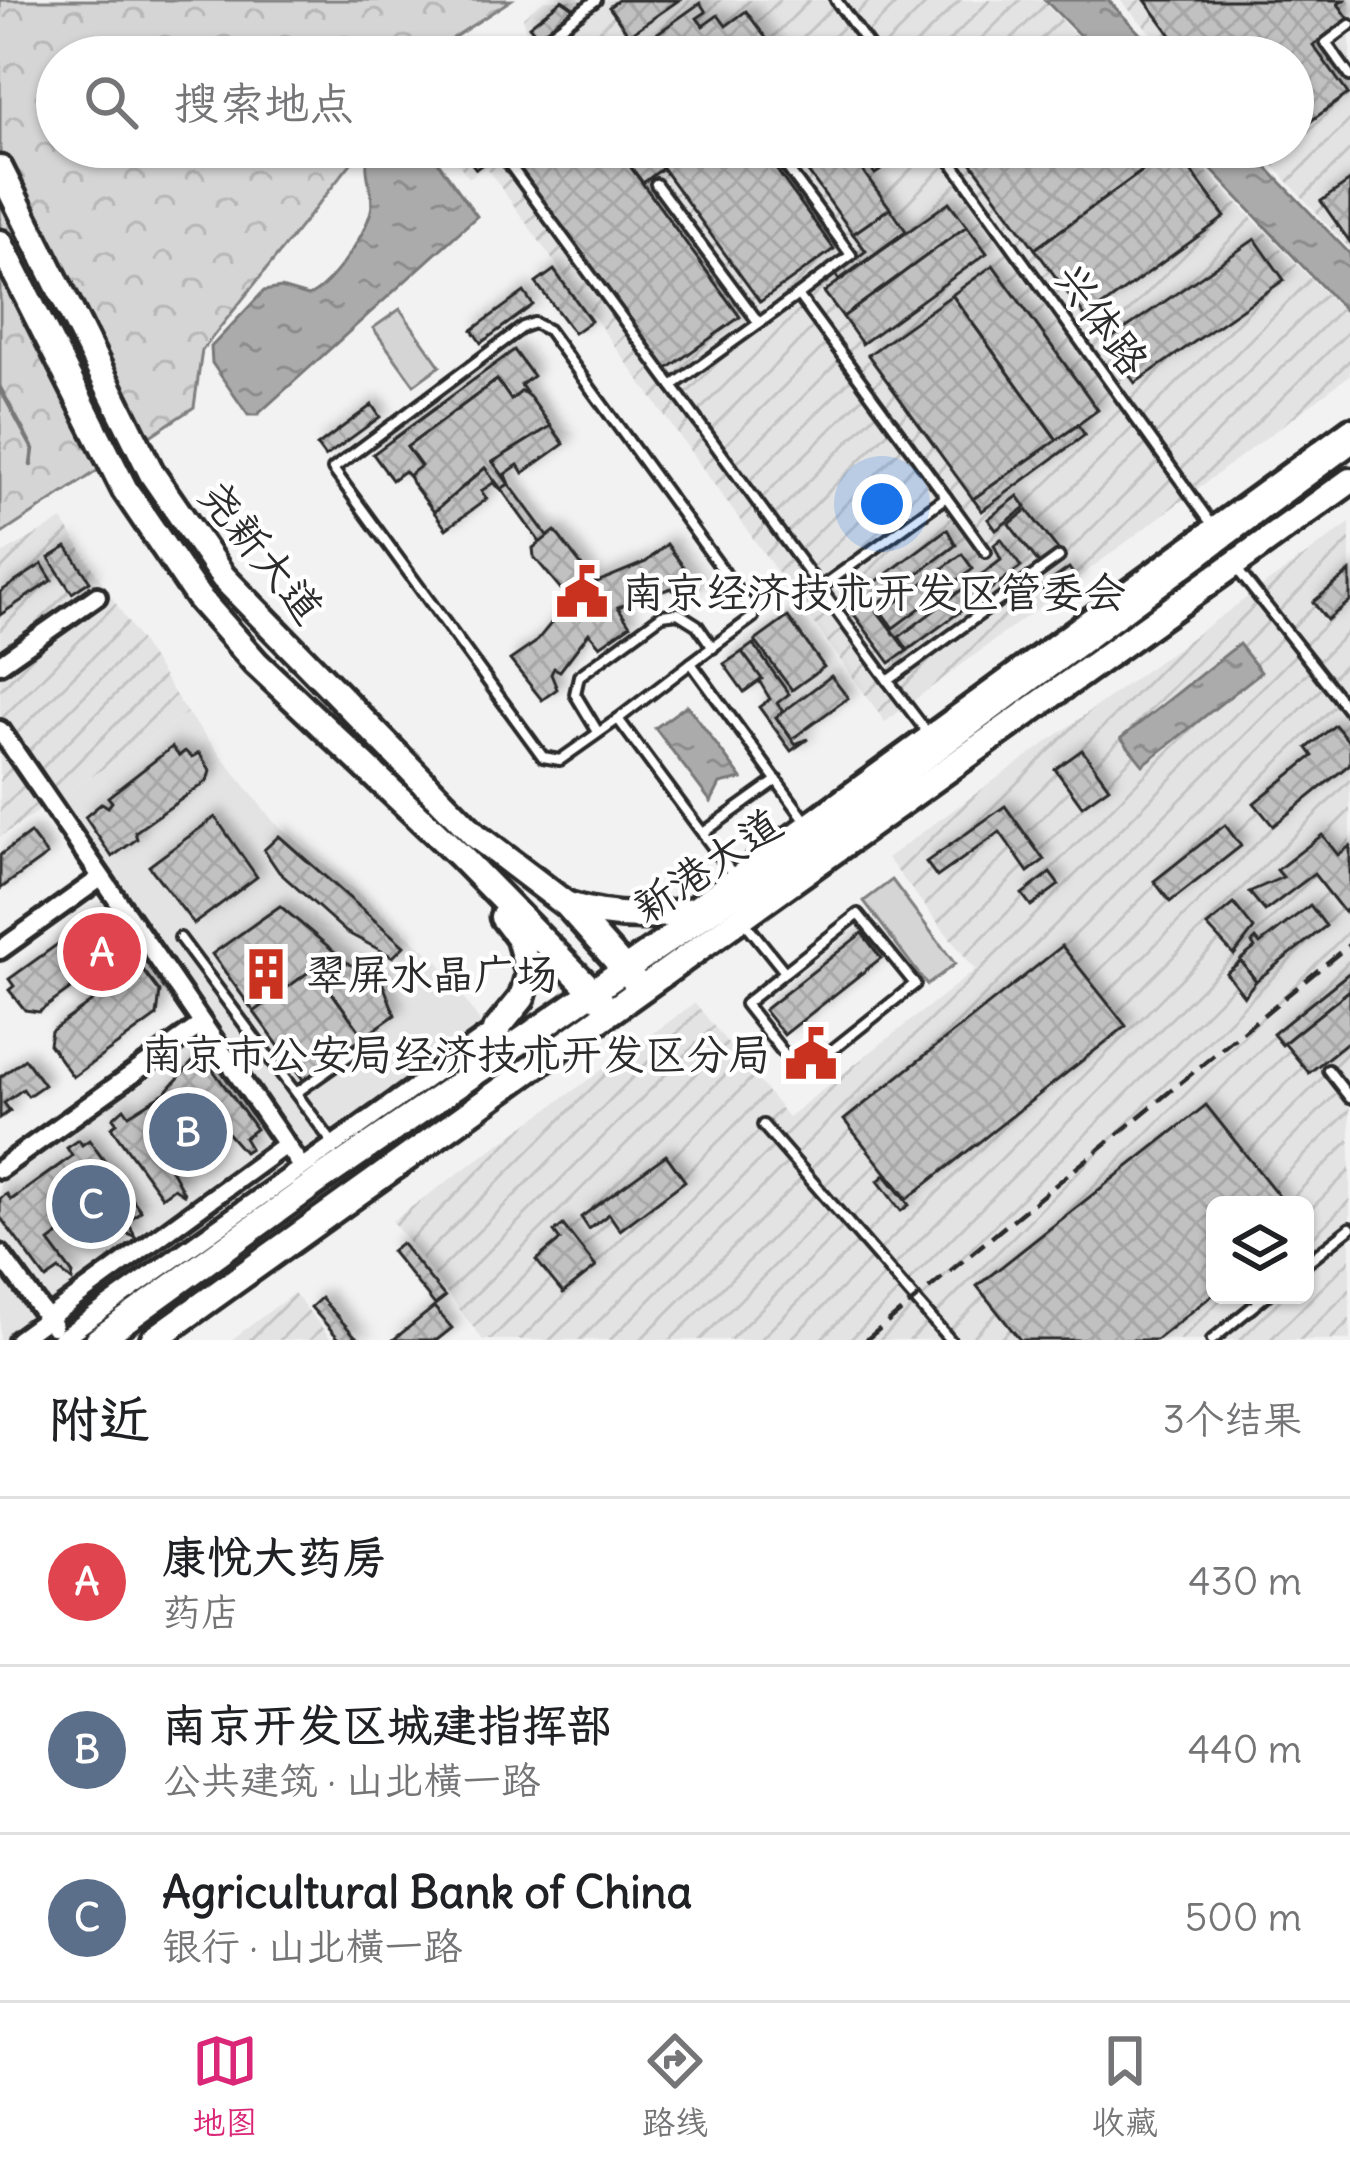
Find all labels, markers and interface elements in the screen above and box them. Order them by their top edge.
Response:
search box [36,36,1314,168]
icon: search [78,69,144,135]
text: 搜索地点 [174,75,354,131]
street label: 兴体路 [1044,253,1160,385]
street label: 尧新大道 [189,470,335,634]
your location [852,474,912,534]
public building icon: 南京经济技术开发区管委会 [553,563,611,621]
place label: 南京经济技术开发区管委会 [622,566,1126,618]
street label: 新港大道 [623,796,791,934]
pin: A [63,907,141,997]
building icon: 翠屏水晶广场 [237,945,295,1003]
place label: 翠屏水晶广场 [306,948,558,1000]
public building icon: 南京市公安局经济技术开发区分局 [782,1025,840,1083]
place label: 南京市公安局经济技术开发区分局 [141,1028,771,1080]
pin: B [149,1087,227,1177]
pin: C [52,1159,130,1249]
map controls [1206,1196,1314,1304]
button: layers [1206,1196,1314,1304]
text: 附近 [48,1387,150,1451]
text: 3个结果 [1163,1395,1302,1444]
text: 康悦大药房 [162,1529,387,1585]
text: A [74,1557,100,1606]
text: 430 m [1188,1557,1302,1606]
text: 药店 [162,1588,240,1637]
text: 南京开发区城建指挥部 [162,1697,612,1753]
text: B [74,1725,100,1774]
text: 440 m [1188,1725,1302,1774]
text: 公共建筑 · 山北横一路 [162,1756,540,1805]
text: Agricultural Bank of China [162,1864,692,1920]
text: C [74,1893,100,1942]
text: 500 m [1185,1893,1302,1942]
text: 银行 · 山北横一路 [162,1922,462,1971]
tab: 地图 [192,2028,258,2143]
tab: 路线 [642,2028,708,2143]
tab: 收藏 [1092,2028,1158,2143]

